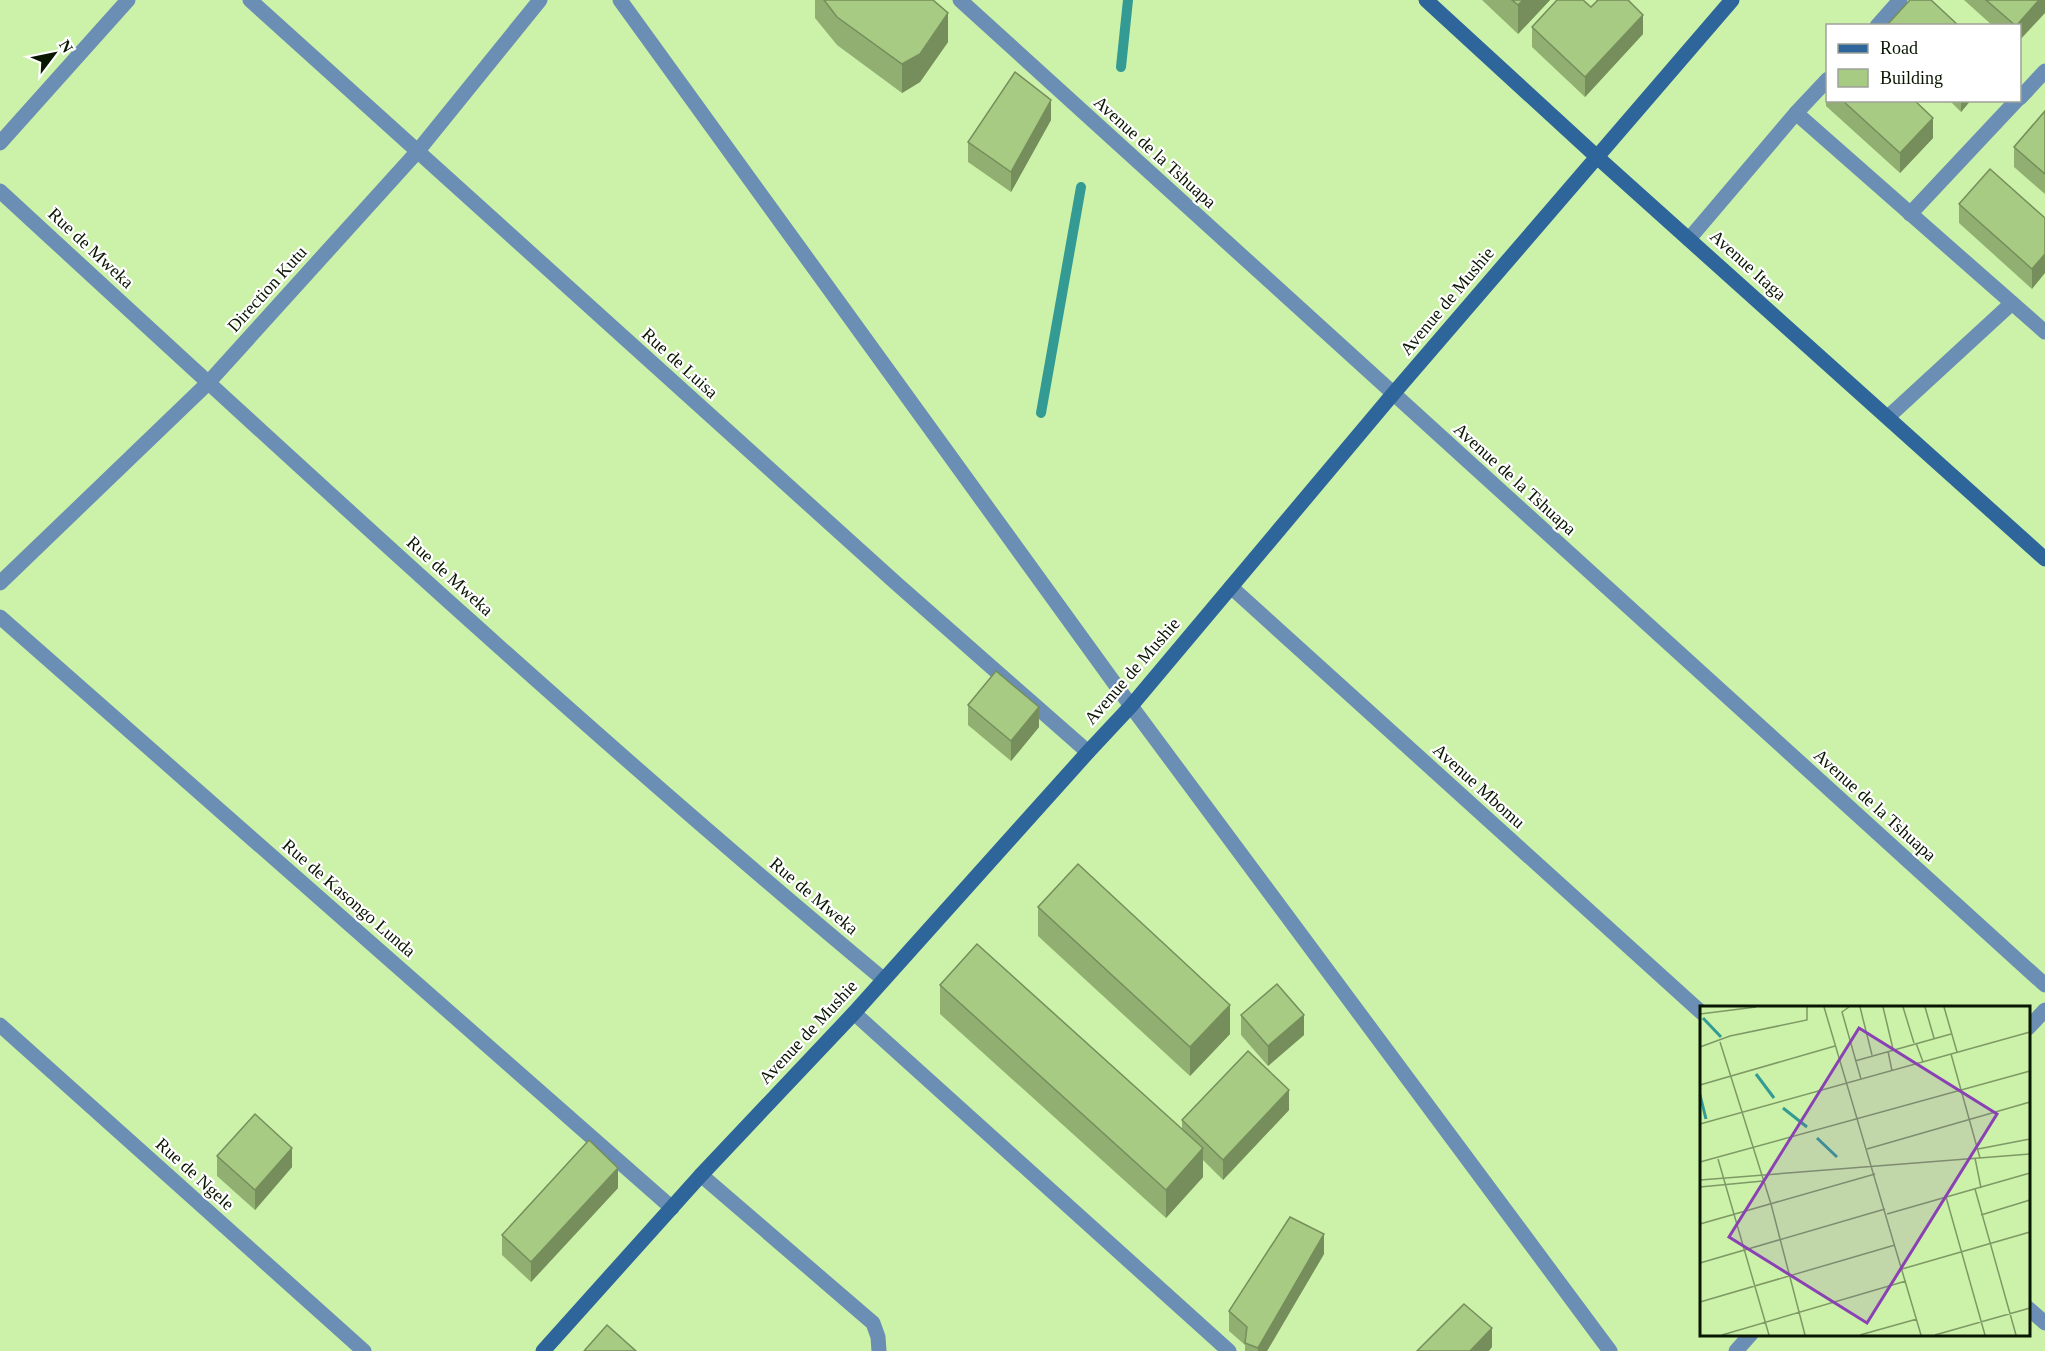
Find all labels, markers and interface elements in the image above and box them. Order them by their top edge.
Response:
north arrow [24,24,84,84]
legend [1826,24,2021,102]
text: N [56,37,77,56]
text: Road [1880,38,1918,58]
text: Building [1880,68,1943,88]
street label: Avenue de la Tshuapa [1090,92,1220,212]
street label: Rue de Mweka [44,204,138,292]
street label: Avenue Itaga [1706,226,1790,304]
street label: Direction Kutu [223,242,311,336]
street label: Avenue de Mushie [1396,243,1498,359]
street label: Rue de Luisa [638,324,722,402]
street label: Avenue de la Tshuapa [1450,419,1580,539]
street label: Rue de Mweka [403,532,497,620]
street label: Avenue de Mushie [1080,614,1184,728]
street label: Avenue Mbomu [1429,740,1529,832]
street label: Avenue de la Tshuapa [1810,745,1940,865]
street label: Rue de Kasongo Lunda [278,835,420,961]
street label: Rue de Mweka [766,853,862,939]
street label: Avenue de Mushie [755,976,861,1088]
inset map [1700,1006,2030,1336]
street label: Rue de Ngele [152,1134,238,1214]

